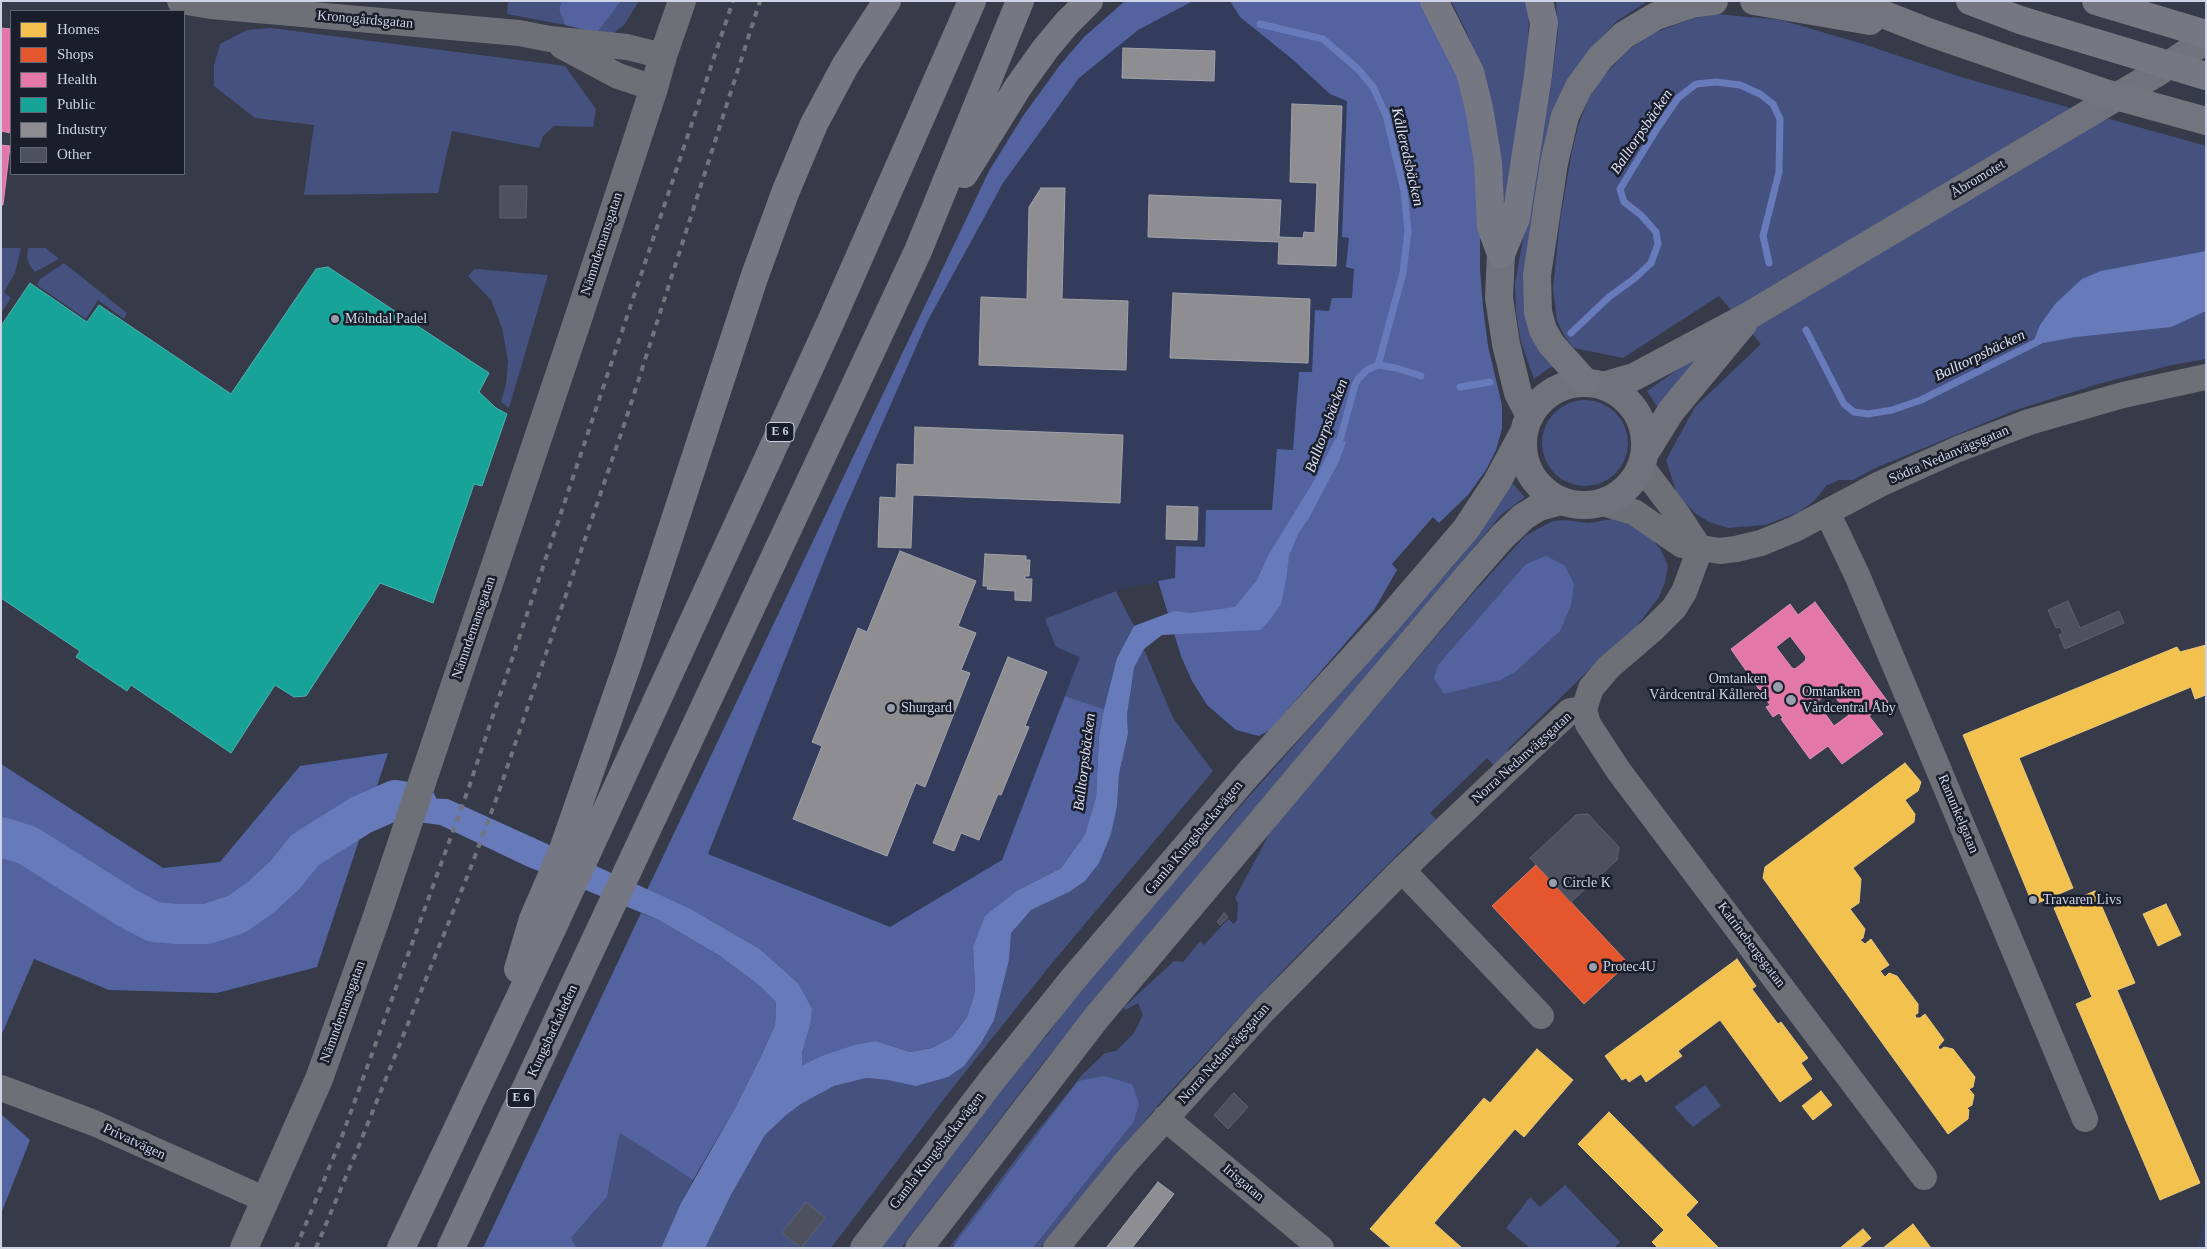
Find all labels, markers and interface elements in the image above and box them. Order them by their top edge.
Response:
street label: Kronogårdsgatan [316,7,414,33]
legend [10,10,185,175]
text: Homes [57,21,100,37]
text: Shops [57,46,94,62]
text: Health [57,71,97,87]
water label: Balltorpsbäcken [1607,86,1677,178]
text: Public [57,96,95,112]
water label: Kålleredsbäcken [1387,106,1427,208]
text: Industry [57,121,107,137]
text: Other [57,146,91,162]
street label: Åbromotet [1948,156,2008,202]
street label: Nämndemansgatan [577,190,627,298]
place label: Mölndal Padel [345,311,427,327]
marker: Mölndal Padel [329,313,341,325]
water label: Balltorpsbäcken [1932,326,2028,386]
water label: Balltorpsbäcken [1302,377,1352,475]
road number: E 6 [766,422,794,442]
street label: Södra Nedanvägsgatan [1886,422,2012,488]
street label: Nämndemansgatan [449,575,499,681]
place label: Omtanken Vårdcentral Kållered [1649,671,1767,704]
marker: Omtanken Vårdcentral Kållered [1771,680,1785,694]
place label: Omtanken Vårdcentral Åby [1802,684,1896,716]
marker: Omtanken Vårdcentral Åby [1784,693,1798,707]
place label: Shurgard [901,700,952,716]
marker: Shurgard [885,702,897,714]
street label: Norra Nedanvägsgatan [1469,709,1575,807]
water label: Balltorpsbäcken [1070,712,1100,812]
street label: Ranunkelgatan [1934,772,1982,856]
street label: Gamla Kungsbackavägen [1141,778,1247,898]
place label: Circle K [1563,875,1611,891]
marker: Circle K [1547,877,1559,889]
place label: Travaren Livs [2043,892,2121,908]
marker: Travaren Livs [2027,894,2039,906]
street label: Katrinebergsgatan [1713,899,1789,991]
street label: Nämndemansgatan [317,959,369,1065]
place label: Protec4U [1603,959,1656,975]
marker: Protec4U [1587,961,1599,973]
street label: Kungsbackaleden [524,982,582,1080]
street label: Norra Nedanvägsgatan [1175,1001,1273,1107]
road number: E 6 [507,1088,535,1108]
street label: Gamla Kungsbackavägen [886,1089,988,1213]
street label: Privatvägen [100,1120,168,1164]
street label: Irisgatan [1219,1161,1267,1205]

